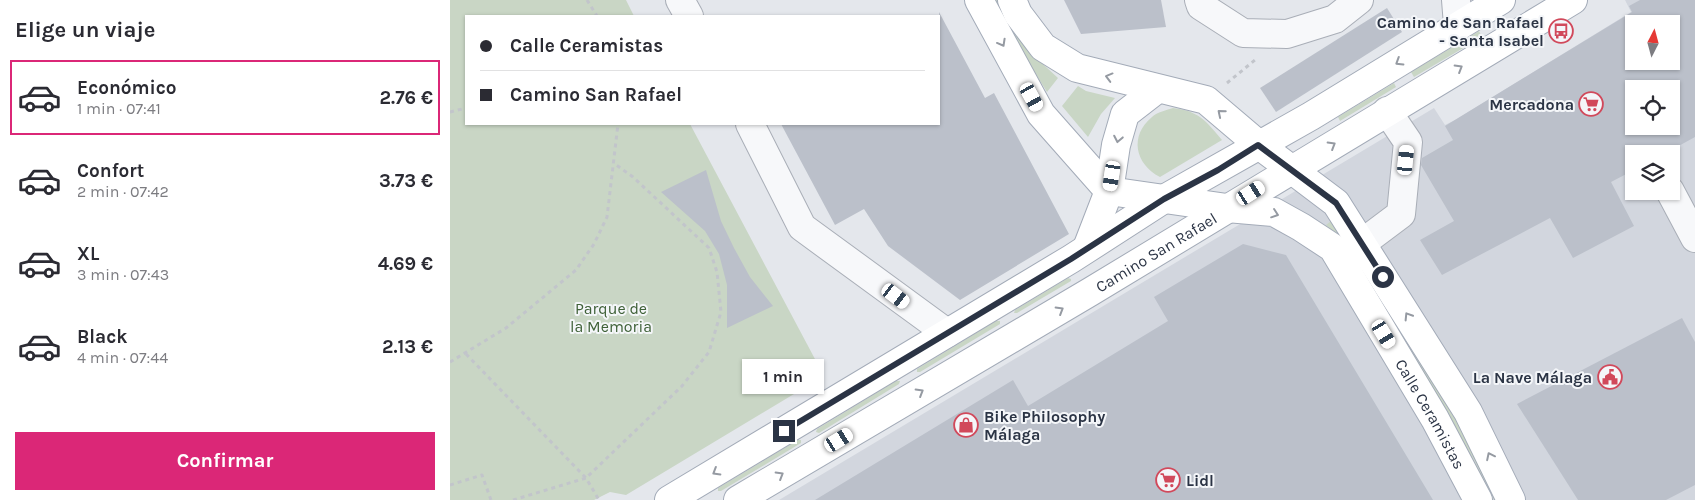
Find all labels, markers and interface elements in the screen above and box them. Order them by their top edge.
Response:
place label: Camino de San Rafael - Santa Isabel [1377,13,1544,50]
north arrow [1625,15,1680,70]
map controls [1625,15,1680,200]
text: Elige un viaje [15,17,155,43]
bus stop icon: Camino de San Rafael - Santa Isabel [1548,18,1574,44]
text: Calle Ceramistas [510,35,663,57]
one-way arrow [996,38,1006,47]
one-way arrow [1396,55,1405,65]
one-way arrow [1454,65,1463,75]
one-way arrow [1105,72,1114,83]
icon: car [17,75,62,120]
text: Económico [77,77,177,99]
car [1018,80,1045,114]
button: locate [1625,80,1680,135]
text: Camino San Rafael [510,84,682,106]
text: 2.76 € [380,87,433,109]
supermarket icon: Mercadona [1578,91,1604,117]
place label: Mercadona [1489,95,1574,114]
text: 1 min · 07:41 [77,99,161,118]
one-way arrow [1218,110,1227,119]
one-way arrow [1113,135,1123,144]
one-way arrow [1327,141,1336,151]
car [1396,144,1415,176]
button: layers [1625,145,1680,200]
icon: car [17,158,62,203]
text: Confort [77,160,144,182]
car [1102,160,1121,192]
text: 3.73 € [379,170,433,192]
car [1234,179,1267,207]
text: 2 min · 07:42 [77,182,169,201]
street label: Camino San Rafael [1092,208,1220,296]
one-way arrow [1270,208,1279,218]
icon: car [17,241,62,286]
text: XL [77,243,99,265]
text: 4.69 € [378,253,433,275]
text: 3 min · 07:43 [77,265,169,284]
route start [1372,266,1394,288]
car [879,281,912,311]
park label: Parque de la Memoria [570,299,652,336]
one-way arrow [1054,306,1063,316]
one-way arrow [1404,313,1414,322]
car [1369,317,1398,351]
icon: car [17,324,62,369]
text: Black [77,326,128,348]
text: 2.13 € [382,336,433,358]
text: 4 min · 07:44 [77,348,168,367]
street label: Calle Ceramistas [1392,355,1469,472]
callout: 1 min [743,358,825,394]
public building icon: La Nave Málaga [1597,364,1623,390]
text: 1 min [763,367,803,386]
place label: La Nave Málaga [1473,368,1592,387]
one-way arrow [914,389,923,399]
place label: Bike Philosophy Málaga [984,407,1105,444]
shop icon: Bike Philosophy Málaga [953,412,979,438]
route end [773,420,795,442]
car [822,426,855,454]
button: Confirmar [15,432,435,490]
one-way arrow [1486,452,1496,461]
one-way arrow [712,465,721,475]
supermarket icon: Lidl [1155,467,1181,493]
place label: Lidl [1186,471,1214,490]
one-way arrow [775,472,784,482]

